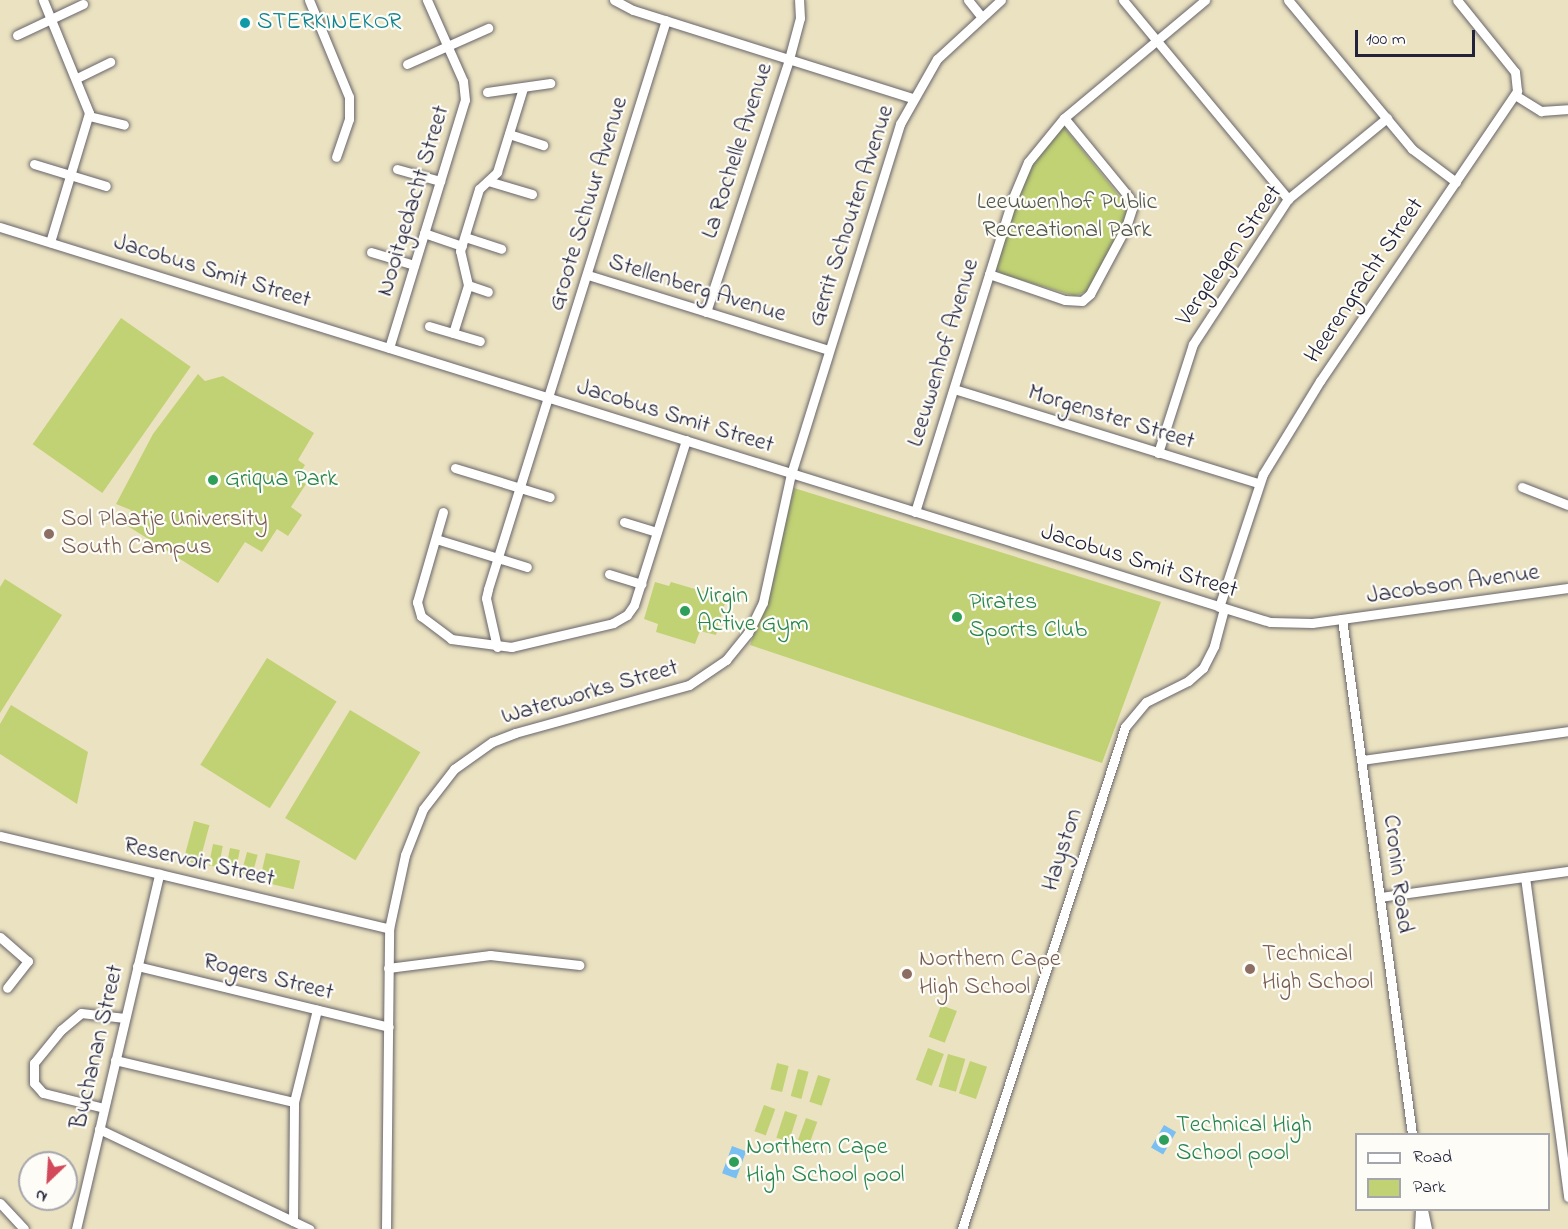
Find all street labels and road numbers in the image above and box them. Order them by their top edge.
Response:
street label: La Rochelle Avenue [696,60,780,242]
street label: Groote Schuur Avenue [543,94,635,314]
street label: Nooitgedacht Street [371,102,457,300]
street label: Gerrit Schouten Avenue [803,102,901,330]
street label: Vergelegen Street [1171,180,1289,332]
street label: Heerengracht Street [1299,193,1431,369]
street label: Jacobus Smit Street [110,228,314,316]
street label: Stellenberg Avenue [605,248,789,330]
street label: Leeuwenhof Avenue [902,255,986,451]
street label: Jacobus Smit Street [573,373,777,461]
street label: Morgenster Street [1024,379,1198,457]
street label: Jacobus Smit Street [1037,518,1241,606]
street label: Jacobson Avenue [1365,559,1541,611]
street label: Waterworks Street [498,654,682,732]
street label: Hayston [1036,805,1090,895]
street label: Cronin Road [1375,813,1419,935]
street label: Reservoir Street [121,832,277,894]
street label: Rogers Street [200,948,336,1008]
street label: Buchanan Street [65,962,131,1132]

